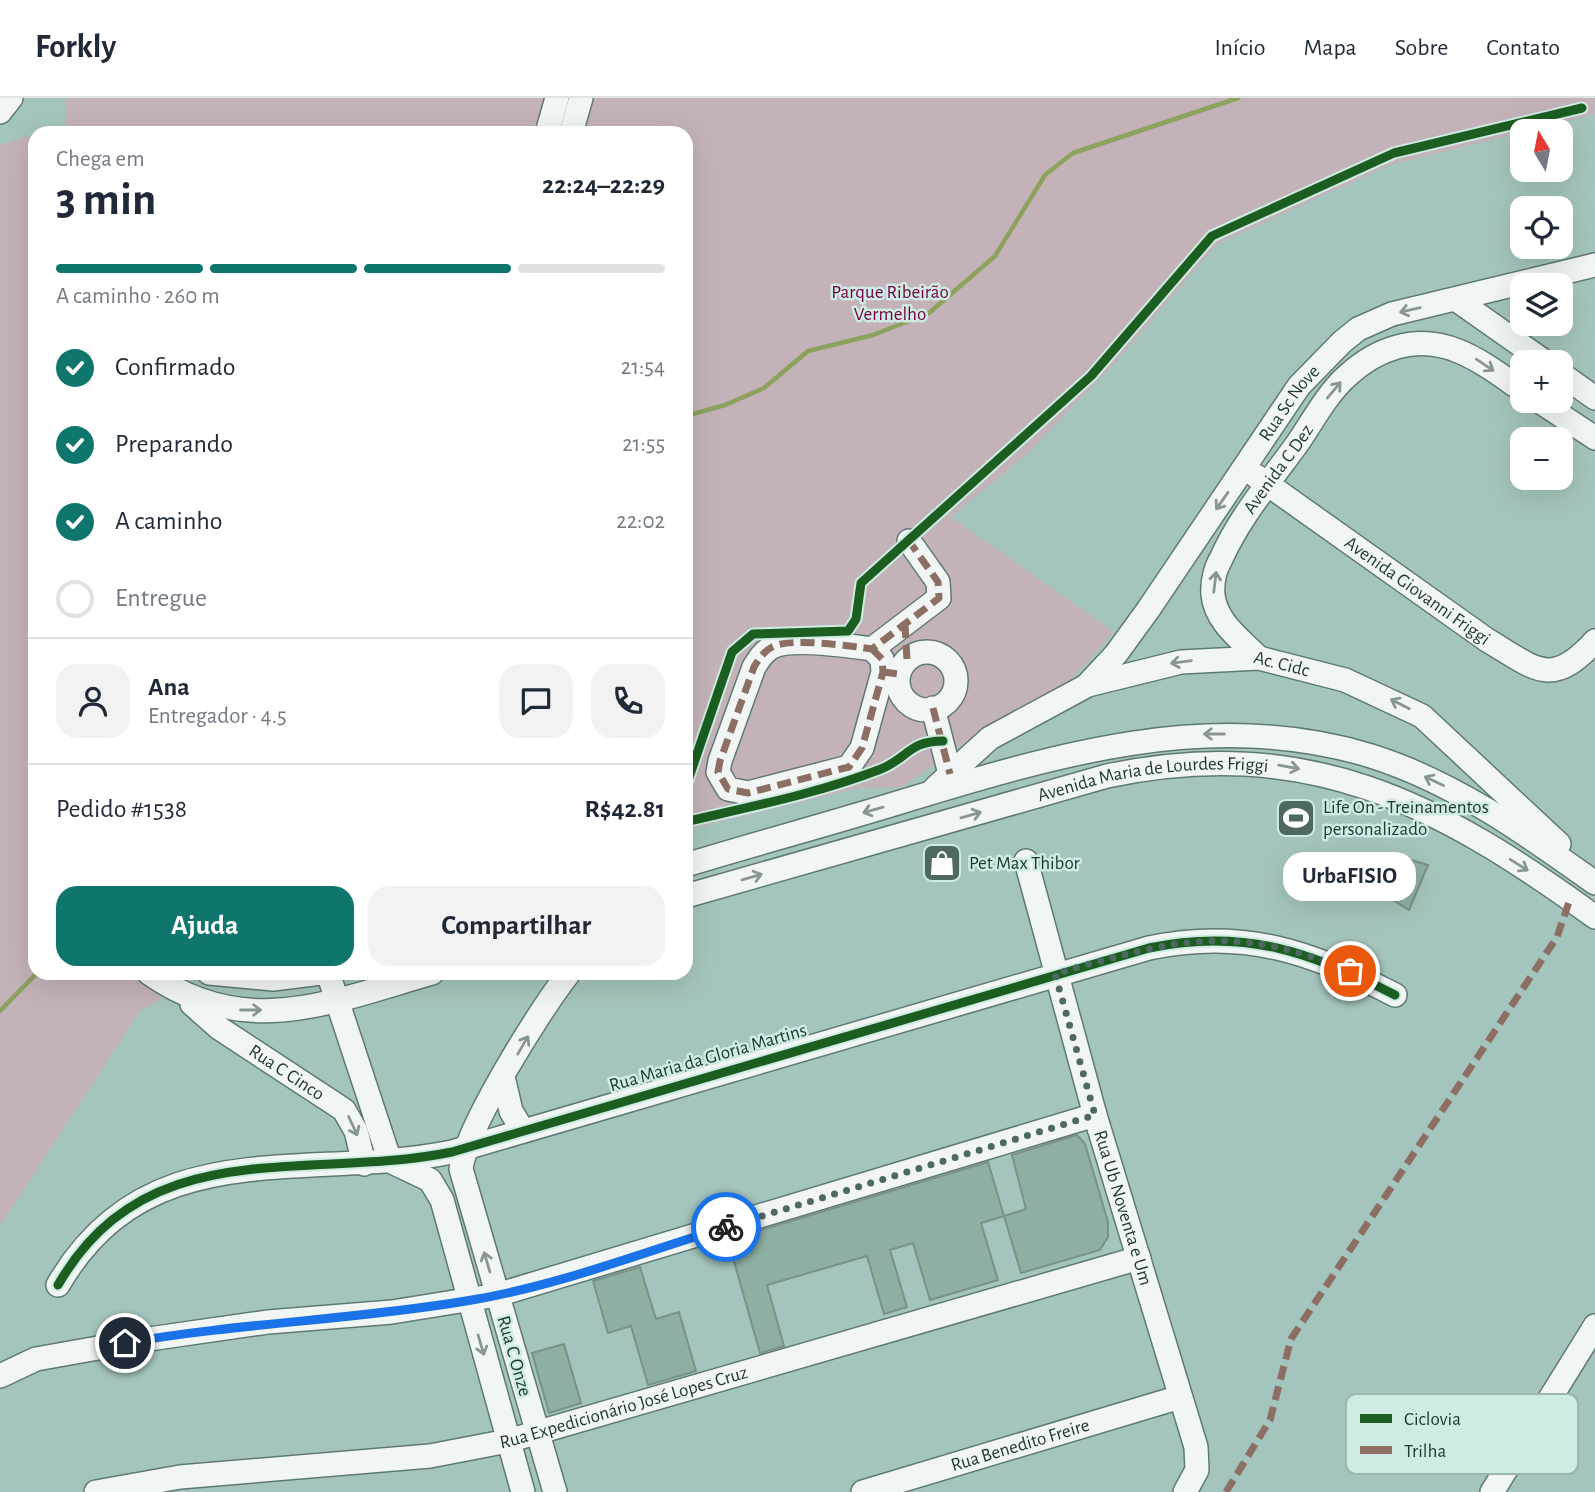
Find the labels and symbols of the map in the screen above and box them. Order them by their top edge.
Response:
north arrow [1510,119,1573,182]
park label: Parque Ribeirão Vermelho [831,283,949,324]
one-way arrow [1399,304,1422,317]
one-way arrow [1475,358,1495,372]
street label: Rua Sc Nove [1255,362,1323,444]
one-way arrow [1326,381,1342,399]
street label: Avenida C Dez [1240,421,1317,517]
one-way arrow [1214,491,1228,511]
street label: Avenida Giovanni Friggi [1341,533,1494,649]
one-way arrow [1208,571,1221,593]
street label: Ac. Cidc [1252,648,1311,680]
one-way arrow [1170,656,1193,669]
one-way arrow [1391,697,1411,711]
one-way arrow [1202,727,1225,741]
street label: Avenida Maria de Lourdes Friggi [1035,754,1269,805]
one-way arrow [1277,761,1300,774]
one-way arrow [1424,774,1445,788]
sports icon: Life On - Treinamentos personalizado [1275,797,1317,839]
place label: Life On - Treinamentos personalizado [1323,798,1489,839]
one-way arrow [862,804,885,817]
one-way arrow [959,807,981,820]
shop icon: Pet Max Thibor [921,842,963,884]
callout: UrbaFISIO [1284,852,1416,901]
place label: Pet Max Thibor [969,854,1080,873]
one-way arrow [1509,859,1529,873]
one-way arrow [740,870,762,883]
pin [1320,941,1380,1001]
one-way arrow [239,1003,262,1017]
street label: Rua Maria da Gloria Martins [607,1021,809,1095]
one-way arrow [516,1036,530,1056]
street label: Rua C Cinco [246,1041,328,1104]
one-way arrow [347,1115,360,1136]
street label: Rua Ub Noventa e Um [1091,1128,1156,1288]
courier [691,1192,761,1262]
one-way arrow [479,1251,492,1273]
pin [95,1313,155,1373]
street label: Rua C Onze [493,1313,535,1399]
one-way arrow [475,1333,488,1355]
street label: Rua Expedicionário José Lopes Cruz [498,1362,750,1452]
legend [1346,1394,1578,1474]
text: Ciclovia [1404,1410,1461,1429]
street label: Rua Benedito Freire [948,1415,1092,1475]
text: Trilha [1404,1442,1446,1461]

